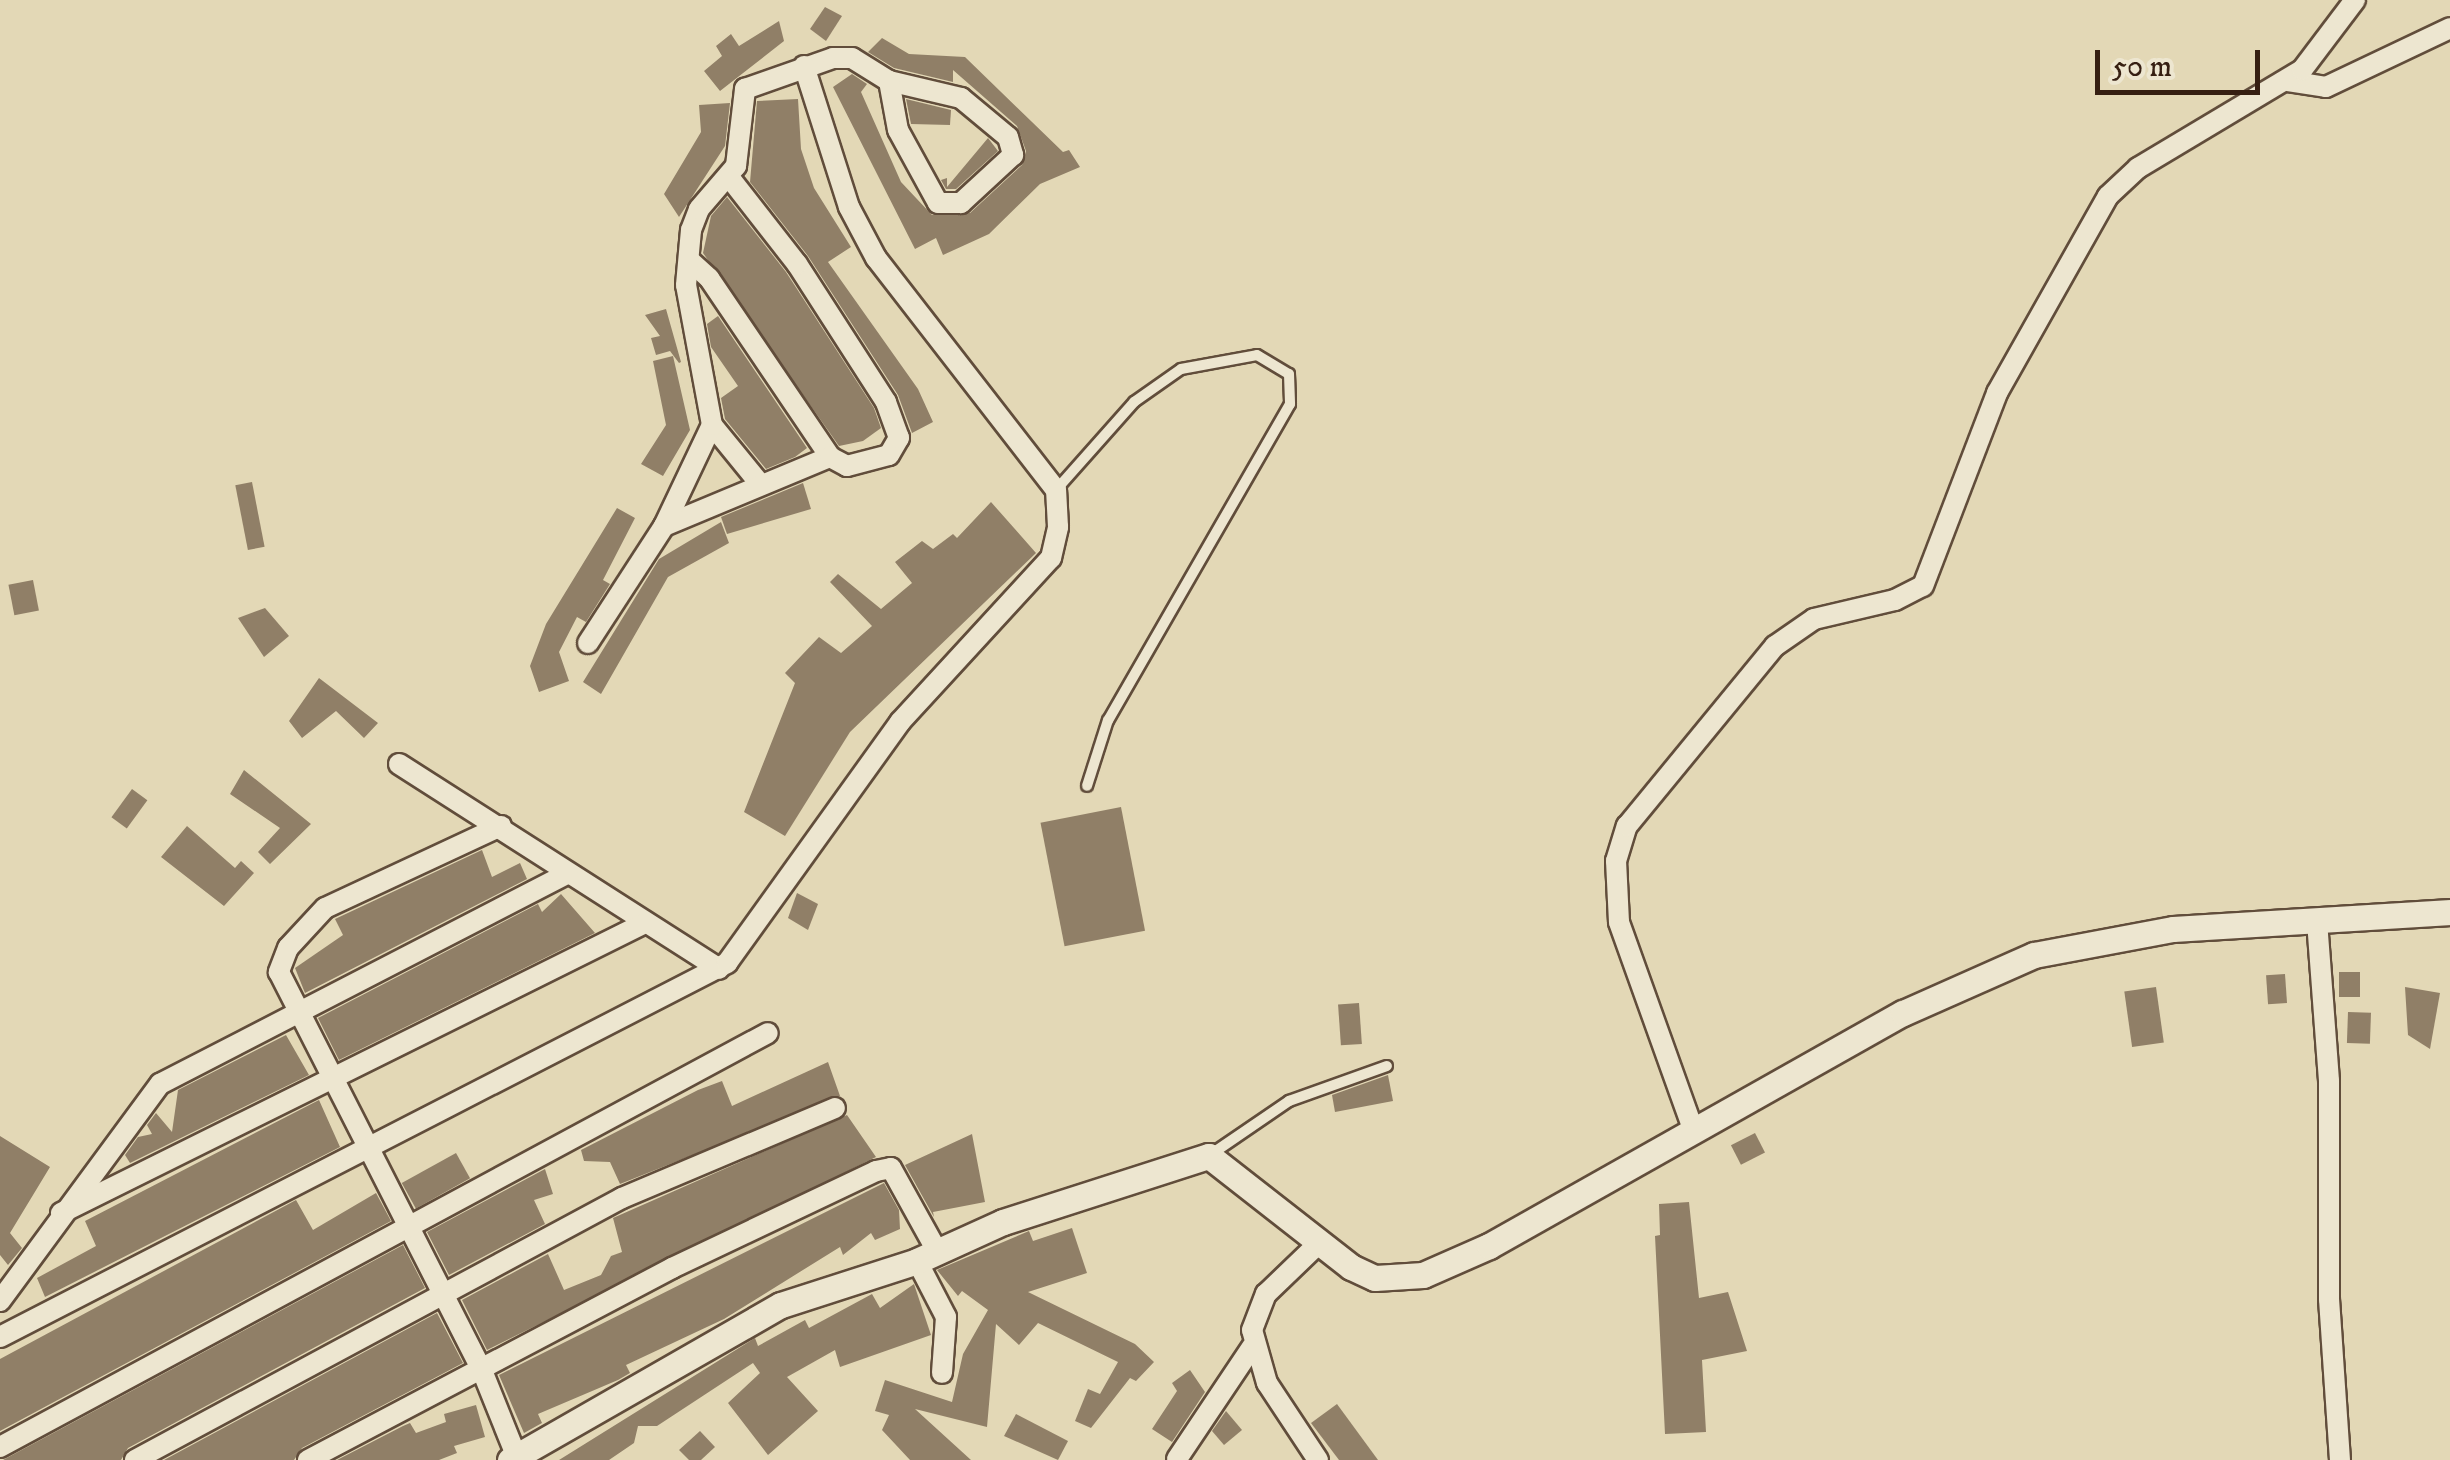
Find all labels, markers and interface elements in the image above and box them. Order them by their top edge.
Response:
scale bar [2100,30,2265,92]
text: 50 m [2112,49,2172,86]

